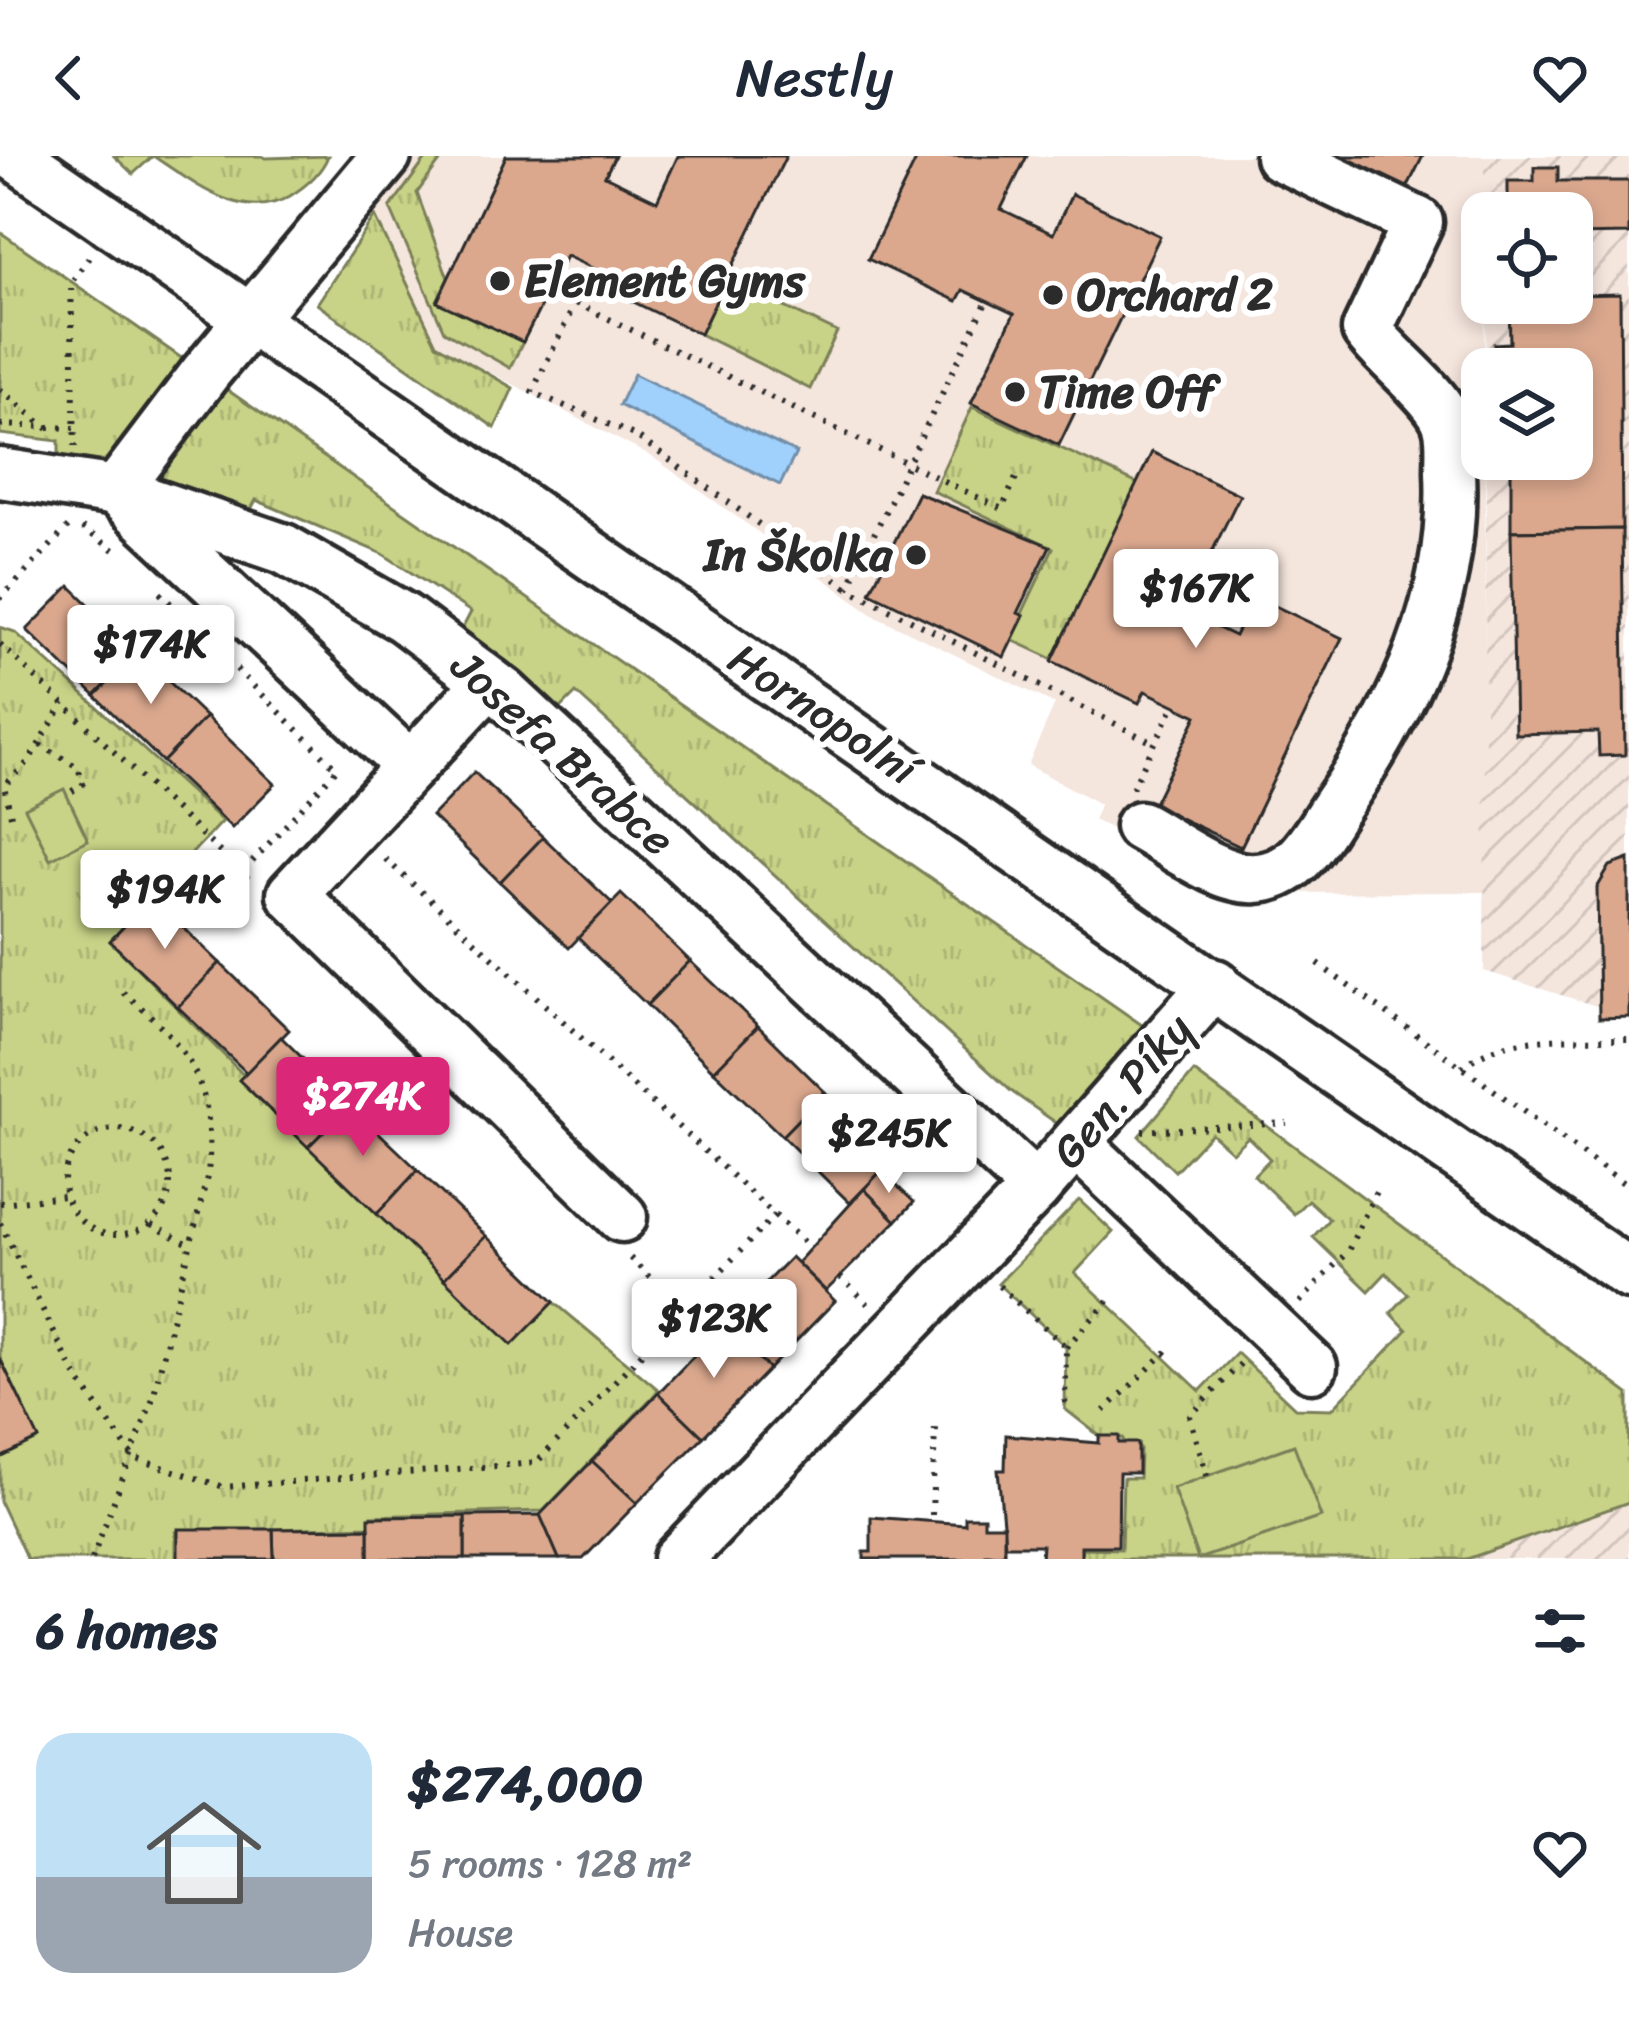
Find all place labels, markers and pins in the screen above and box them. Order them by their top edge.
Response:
place label: Element Gyms [524,241,806,321]
place label: Orchard 2 [1077,255,1273,335]
marker: Element Gyms [487,268,513,294]
marker: Orchard 2 [1040,282,1066,308]
place label: Time Off [1039,352,1221,432]
marker: Time Off [1002,379,1028,405]
place label: In Školka [702,515,893,595]
marker: In Školka [903,542,929,568]
pin: $167K [1112,549,1280,651]
pin: $174K [67,605,235,707]
pin: $194K [81,850,249,952]
pin: $274K [279,1057,447,1159]
pin: $245K [805,1094,973,1196]
pin: $123K [630,1279,798,1381]

